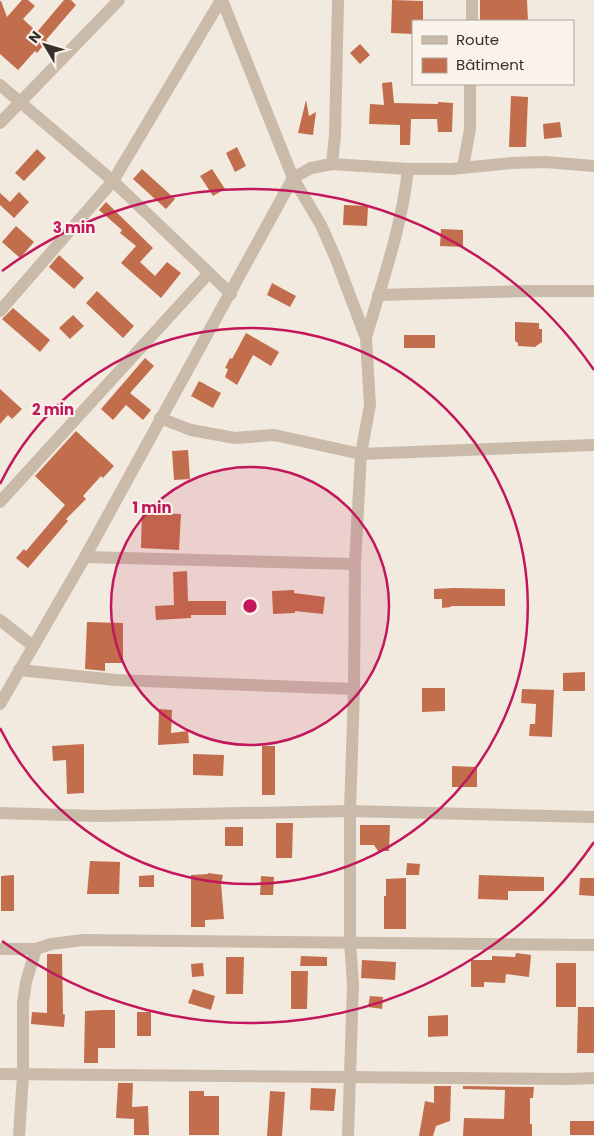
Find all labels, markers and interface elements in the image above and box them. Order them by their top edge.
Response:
north arrow [20,20,70,70]
legend [412,20,574,85]
text: N [24,27,46,47]
text: Route [456,29,499,50]
text: Bâtiment [456,54,524,75]
text: 3 min [53,217,95,238]
text: 2 min [32,399,74,420]
text: 1 min [132,497,172,518]
centre of rings [241,597,259,615]

